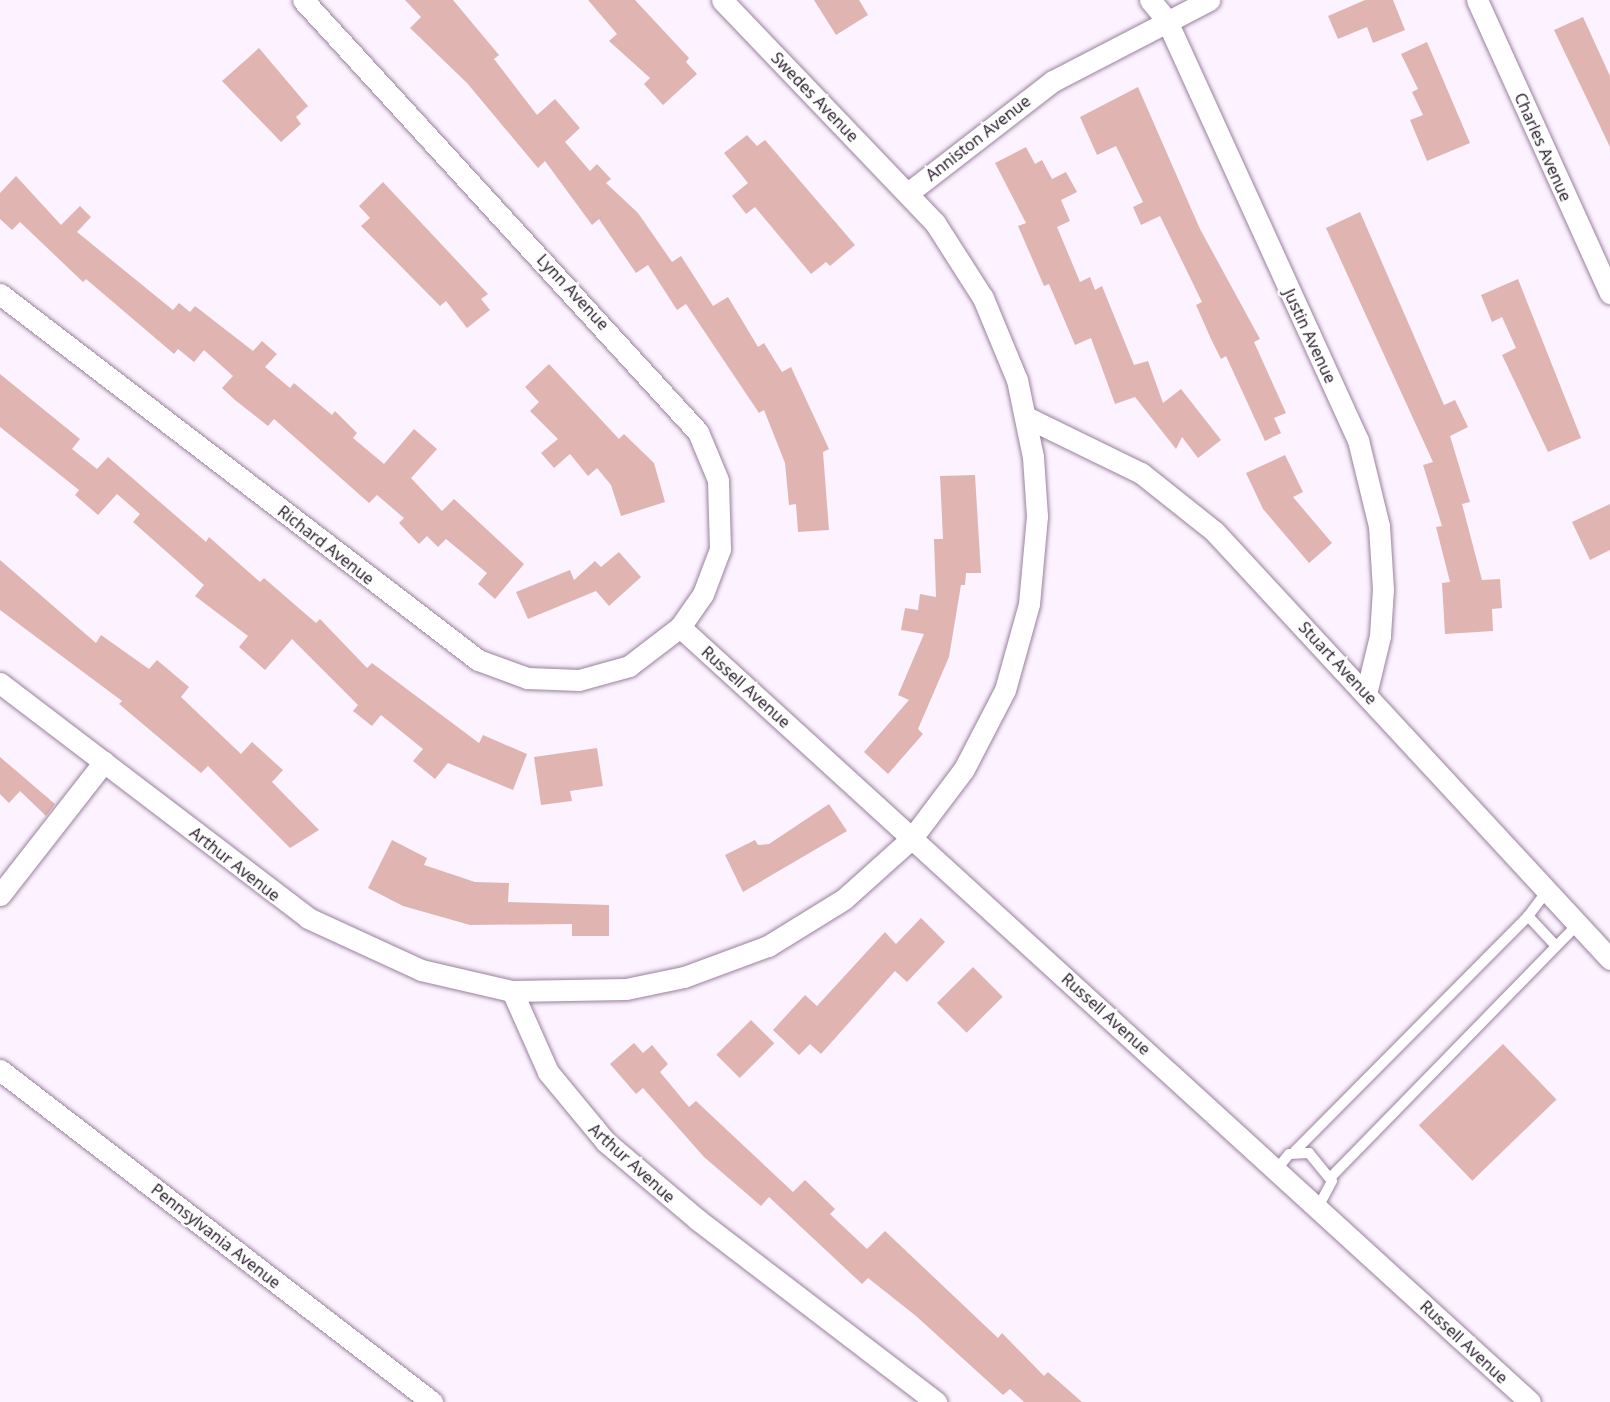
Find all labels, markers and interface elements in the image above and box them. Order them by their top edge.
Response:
street label: Swedes Avenue [767,48,863,146]
street label: Charles Avenue [1510,90,1576,204]
street label: Anniston Avenue [922,91,1034,185]
street label: Lynn Avenue [533,250,613,334]
street label: Justin Avenue [1280,286,1340,386]
street label: Richard Avenue [274,501,378,589]
street label: Stuart Avenue [1295,618,1381,708]
street label: Russell Avenue [698,642,794,732]
street label: Arthur Avenue [186,823,284,905]
street label: Russell Avenue [1058,969,1154,1059]
street label: Arthur Avenue [585,1119,679,1207]
street label: Pennsylvania Avenue [147,1180,285,1292]
street label: Russell Avenue [1416,1297,1512,1387]

